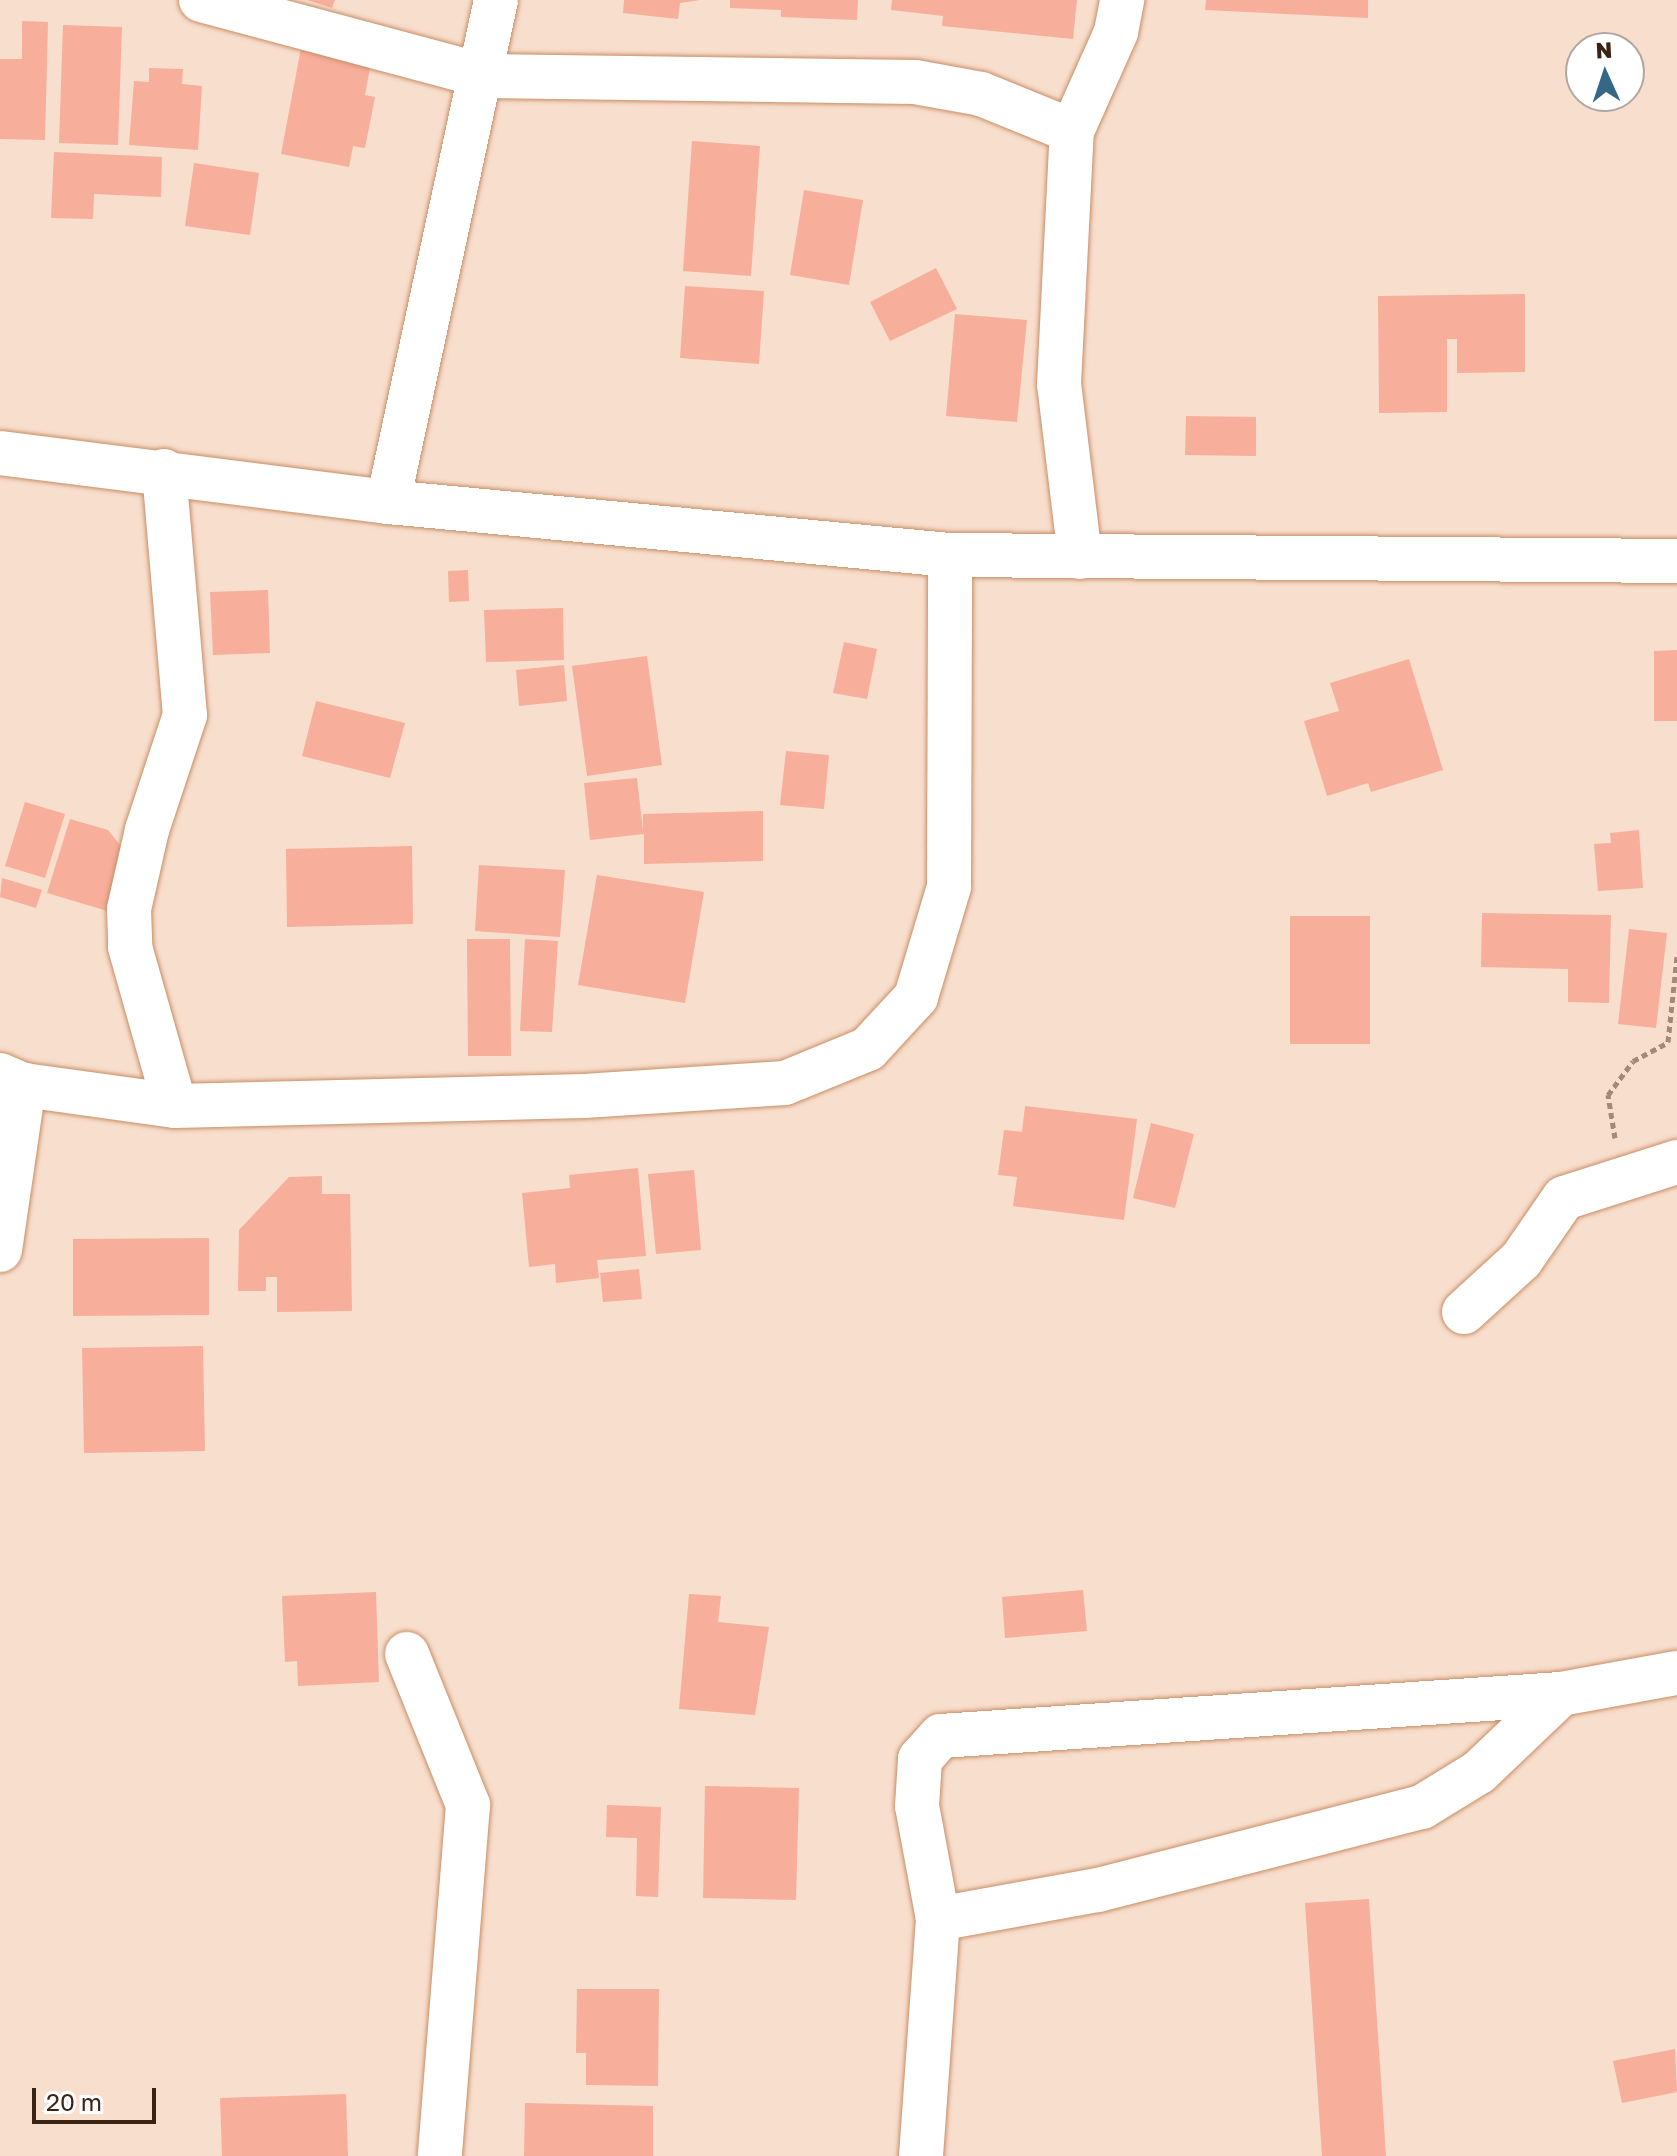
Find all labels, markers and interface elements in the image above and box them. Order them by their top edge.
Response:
north arrow [1565,32,1645,112]
text: N [1595,36,1613,63]
scale bar [36,2072,160,2122]
text: 20 m [46,2087,102,2116]

